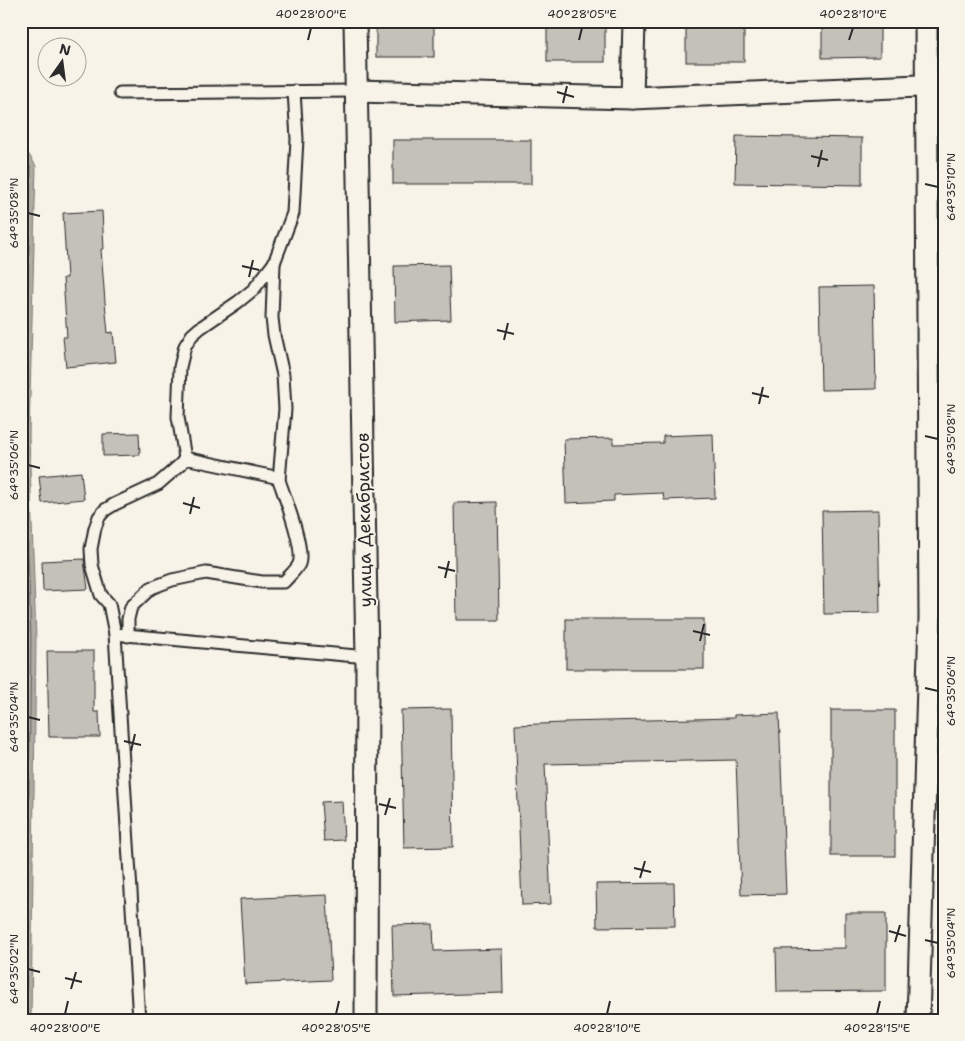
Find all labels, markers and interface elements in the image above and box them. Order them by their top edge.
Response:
text: 40°28'00"E [275,6,347,22]
text: 40°28'05"E [547,6,617,22]
text: 40°28'10"E [819,6,887,22]
north arrow [38,38,88,88]
text: N [58,39,73,59]
text: 64°35'10"N [943,153,959,221]
text: 64°35'08"N [6,177,22,249]
text: 64°35'08"N [943,403,959,475]
text: 64°35'06"N [6,430,22,500]
street label: улица Декабристов [350,432,378,608]
text: 64°35'06"N [943,656,959,726]
text: 64°35'04"N [6,682,22,752]
text: 64°35'04"N [943,908,959,978]
text: 64°35'02"N [6,934,22,1004]
text: 40°28'00"E [29,1020,101,1036]
text: 40°28'05"E [301,1020,371,1036]
text: 40°28'10"E [573,1020,641,1036]
text: 40°28'15"E [844,1020,910,1036]

